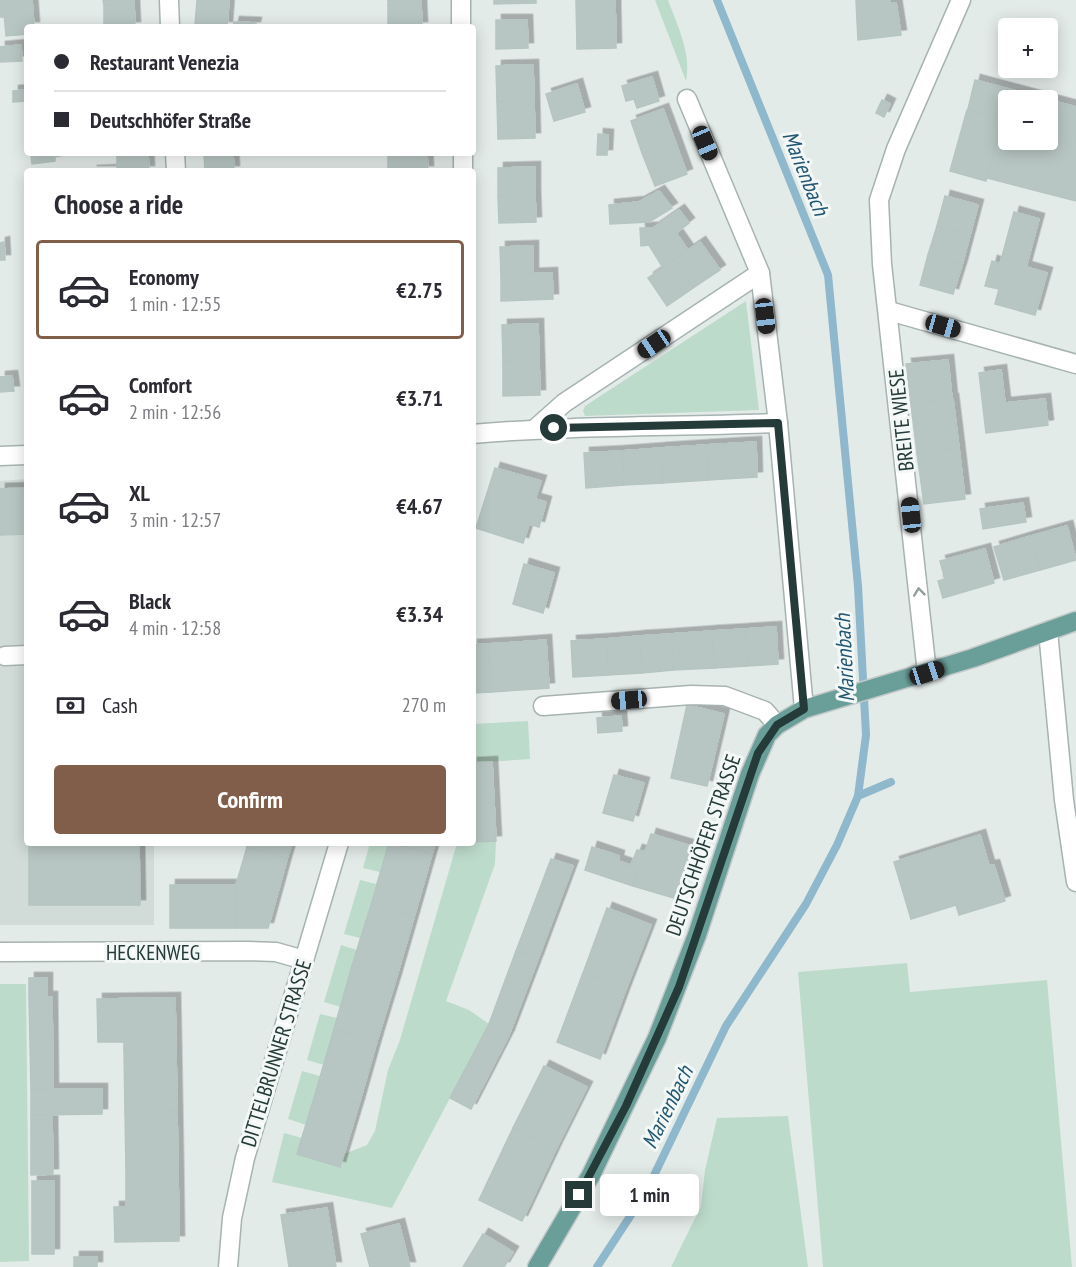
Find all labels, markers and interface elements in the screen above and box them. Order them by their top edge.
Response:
map controls [998,18,1058,150]
button: + [998,18,1058,78]
text: Restaurant Venezia [90,48,239,76]
button: − [998,90,1058,150]
text: Deutschhöfer Straße [90,106,251,134]
car [690,123,720,163]
water label: Marienbach [776,127,836,220]
text: Choose a ride [54,187,183,221]
icon: car [57,263,111,317]
text: Economy [129,263,199,291]
text: €2.75 [396,276,443,304]
text: 1 min · 12:55 [129,291,221,317]
car [754,297,776,335]
car [923,312,963,340]
car [634,326,674,362]
street label: BREITE WIESE [882,368,920,472]
icon: car [57,371,111,425]
text: Comfort [129,371,192,399]
text: €3.71 [396,384,443,412]
text: 2 min · 12:56 [129,399,221,425]
route start [540,414,567,441]
icon: car [57,479,111,533]
text: XL [129,479,150,507]
text: €4.67 [396,492,443,520]
car [900,496,922,534]
text: 3 min · 12:57 [129,507,221,533]
icon: car [57,587,111,641]
text: Black [129,587,171,615]
one-way arrow [913,588,926,597]
text: €3.34 [396,600,443,628]
water label: Marienbach [828,612,860,703]
text: 4 min · 12:58 [129,615,221,641]
car [907,659,947,687]
icon: cash [54,689,87,722]
car [610,689,648,711]
text: Cash [102,691,138,719]
text: 270 m [402,692,446,718]
street label: DEUTSCHHÖFER STRASSE [659,751,747,939]
button: Confirm [54,765,446,834]
street label: HECKENWEG [106,939,200,966]
street label: DITTELBRUNNER STRASSE [235,956,317,1150]
water label: Marienbach [635,1060,699,1153]
callout: 1 min [600,1174,699,1216]
route end [565,1181,592,1208]
text: 1 min [629,1182,670,1208]

